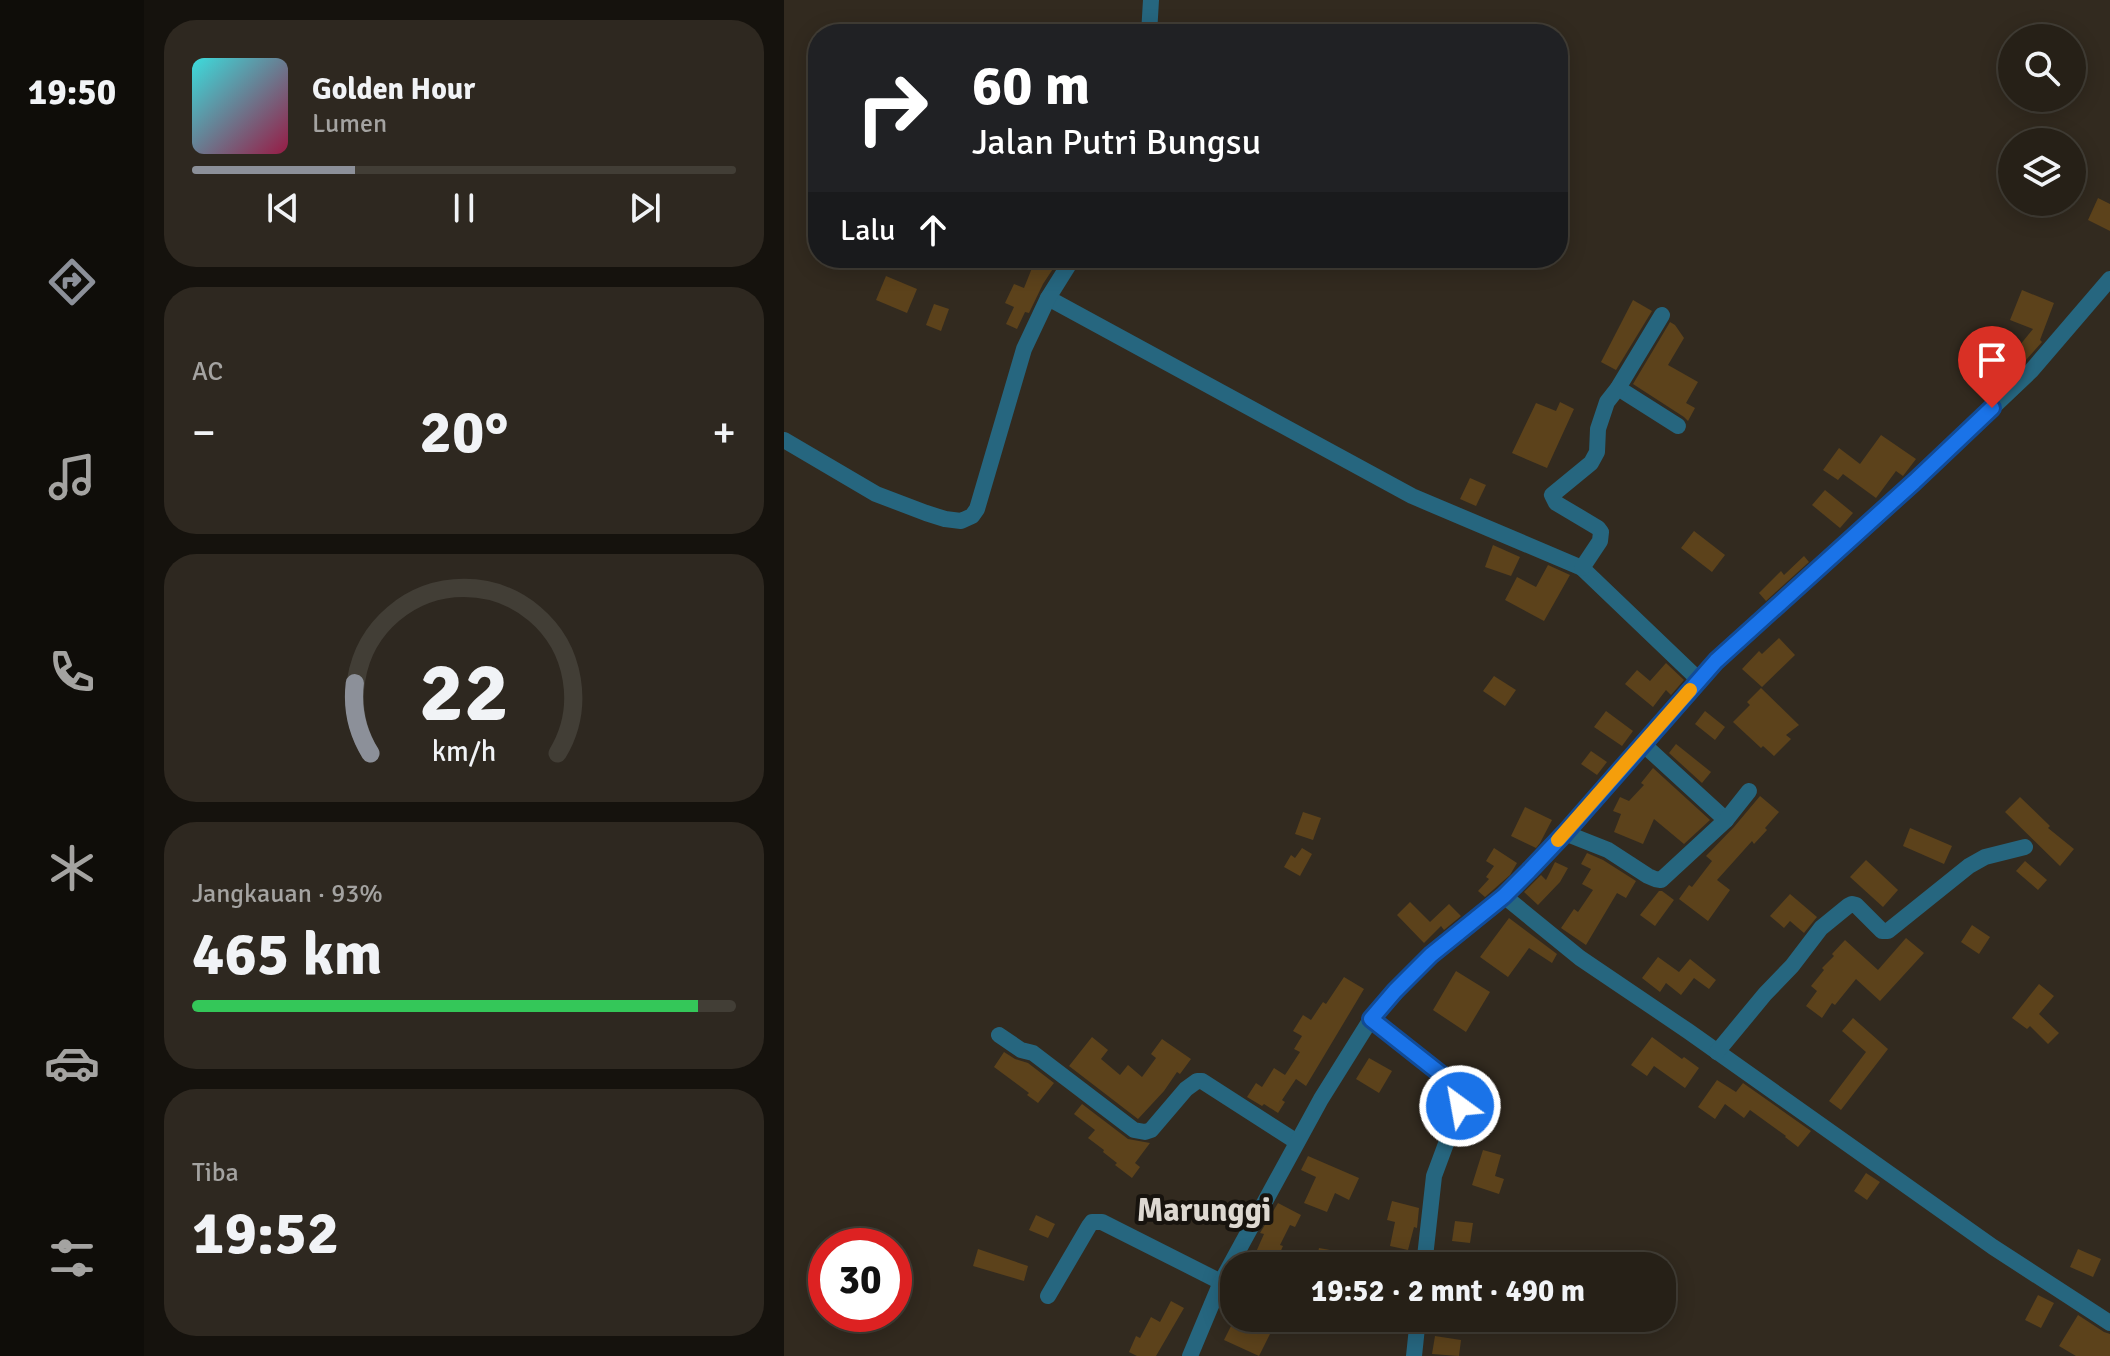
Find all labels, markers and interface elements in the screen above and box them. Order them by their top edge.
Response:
map controls [1998,24,2086,216]
button: search [1998,24,2086,112]
text: 60 m [972,51,1090,120]
icon: right [840,56,944,160]
text: 19:50 [28,70,116,115]
text: Golden Hour [312,71,475,108]
text: Lumen [312,108,387,140]
text: Jalan Putri Bungsu [972,120,1261,165]
button: layers [1998,128,2086,216]
icon: previous [261,186,305,230]
icon: pause [442,186,486,230]
icon: next [623,186,667,230]
icon: ahead [911,208,955,252]
text: Lalu [840,212,895,249]
icon: directions [44,254,100,310]
pin [1958,326,2026,408]
icon: arrive [1970,338,2014,382]
text: AC [192,356,223,388]
text: 20° [420,396,508,470]
text: − [192,406,216,460]
text: + [712,406,736,460]
icon: music [44,449,100,505]
text: 22 [419,642,509,744]
icon: phone [44,644,100,700]
text: km/h [432,734,496,769]
icon: climate [44,840,100,896]
text: Jangkauan · 93% [192,878,383,910]
text: 465 km [192,918,382,992]
icon: car [44,1035,100,1091]
position arrow [1418,1064,1502,1148]
text: Tiba [192,1157,239,1189]
district label: Marunggi [1137,1191,1271,1230]
text: 19:52 [192,1197,339,1271]
speed limit sign: 30 [808,1228,912,1332]
icon: filters [44,1230,100,1286]
text: 19:52 · 2 mnt · 490 m [1311,1273,1585,1310]

